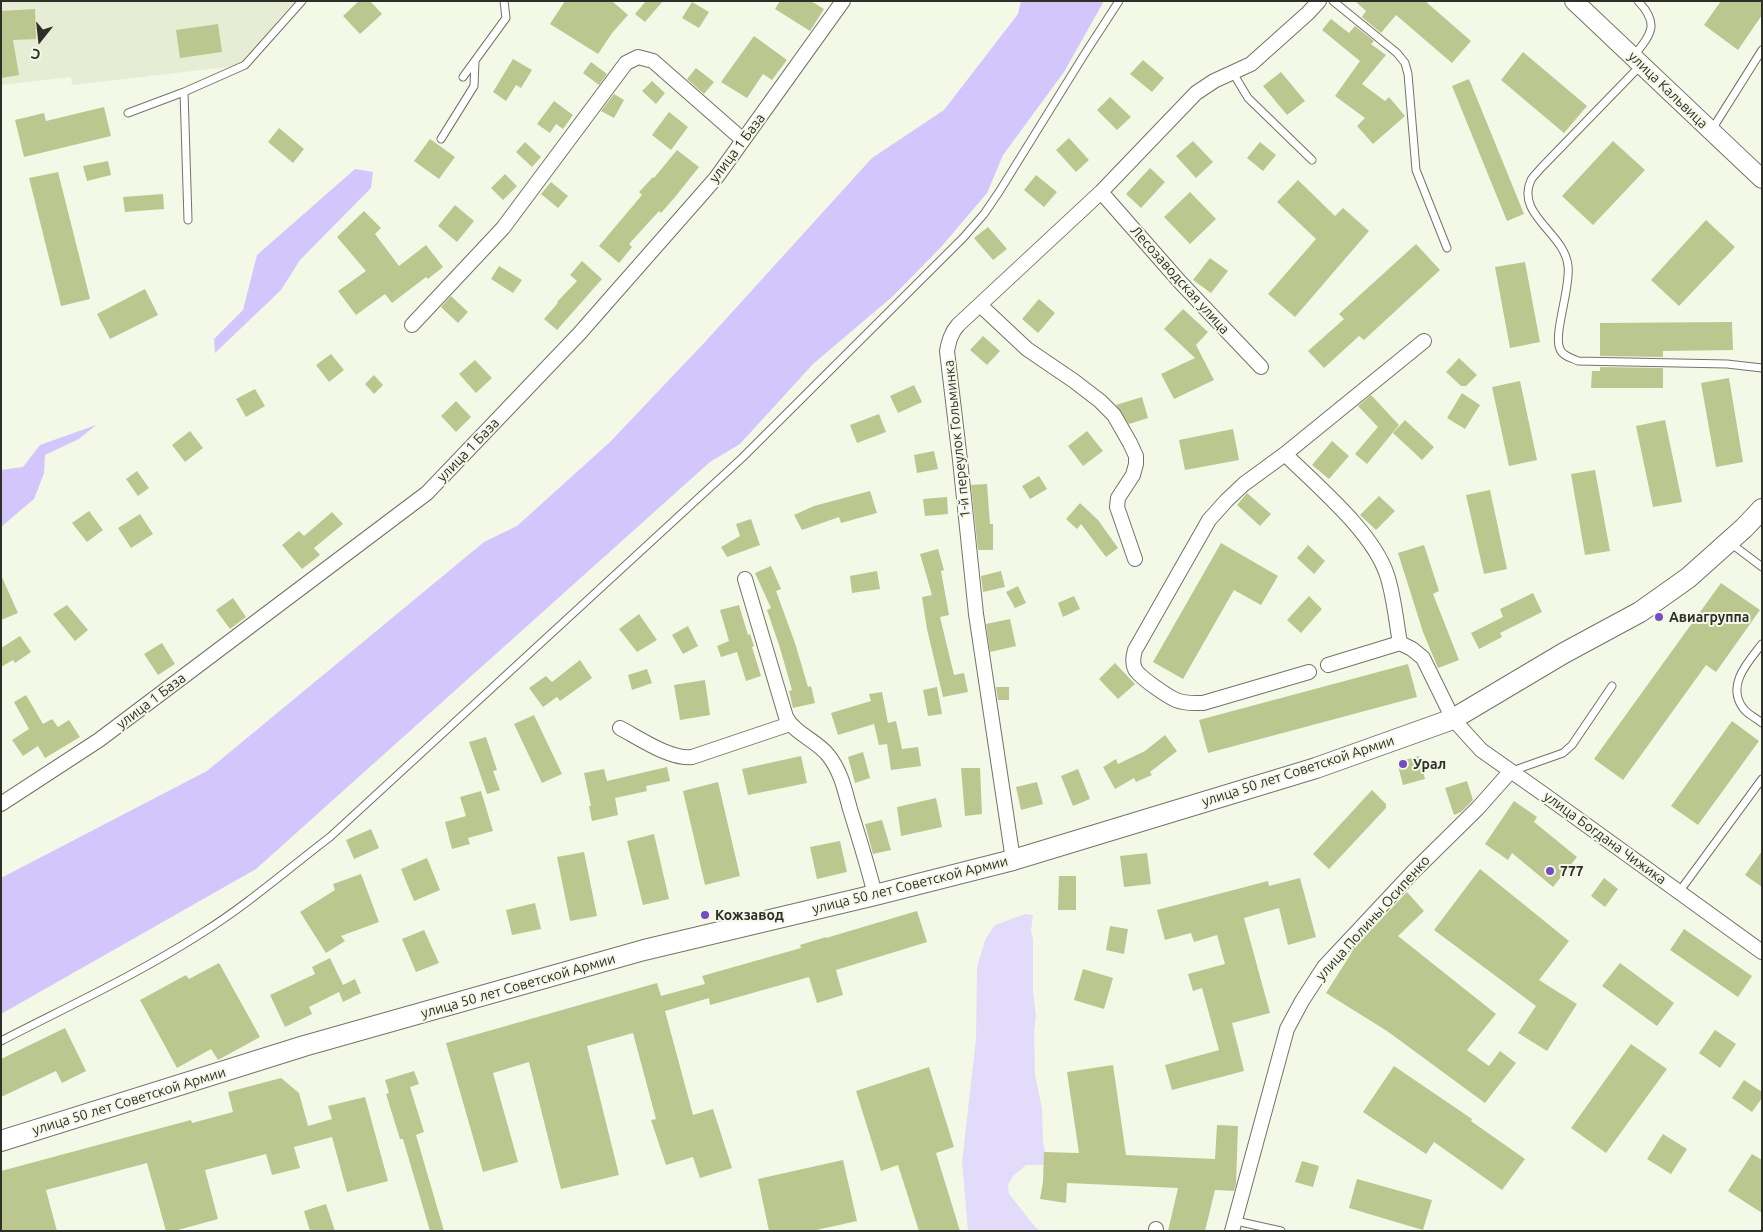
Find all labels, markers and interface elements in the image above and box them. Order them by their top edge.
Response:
north arrow [15,15,65,65]
text: С [29,45,42,63]
street label: улица Кальвица [1625,48,1711,132]
street label: улица 1 База [706,110,768,186]
street label: Лесозаводская улица [1127,222,1233,338]
street label: 1-й переулок Гольминка [940,359,974,519]
street label: улица 1 База [433,415,503,485]
place label: Авиагруппа [1669,609,1749,625]
marker: Авиагруппа [1653,611,1665,623]
street label: улица 1 База [113,670,189,732]
street label: улица 50 лет Советской Армии [1200,732,1396,810]
place label: Урал [1413,756,1446,772]
marker: Урал [1397,758,1409,770]
street label: улица Богдана Чижика [1540,788,1670,888]
street label: улица 50 лет Советской Армии [810,852,1010,918]
street label: улица Полины Осипенко [1312,852,1434,984]
place label: 777 [1560,863,1584,879]
marker: 777 [1544,865,1556,877]
place label: Кожзавод [715,907,784,923]
marker: Кожзавод [699,909,711,921]
street label: улица 50 лет Советской Армии [419,950,617,1022]
street label: улица 50 лет Советской Армии [30,1064,228,1138]

